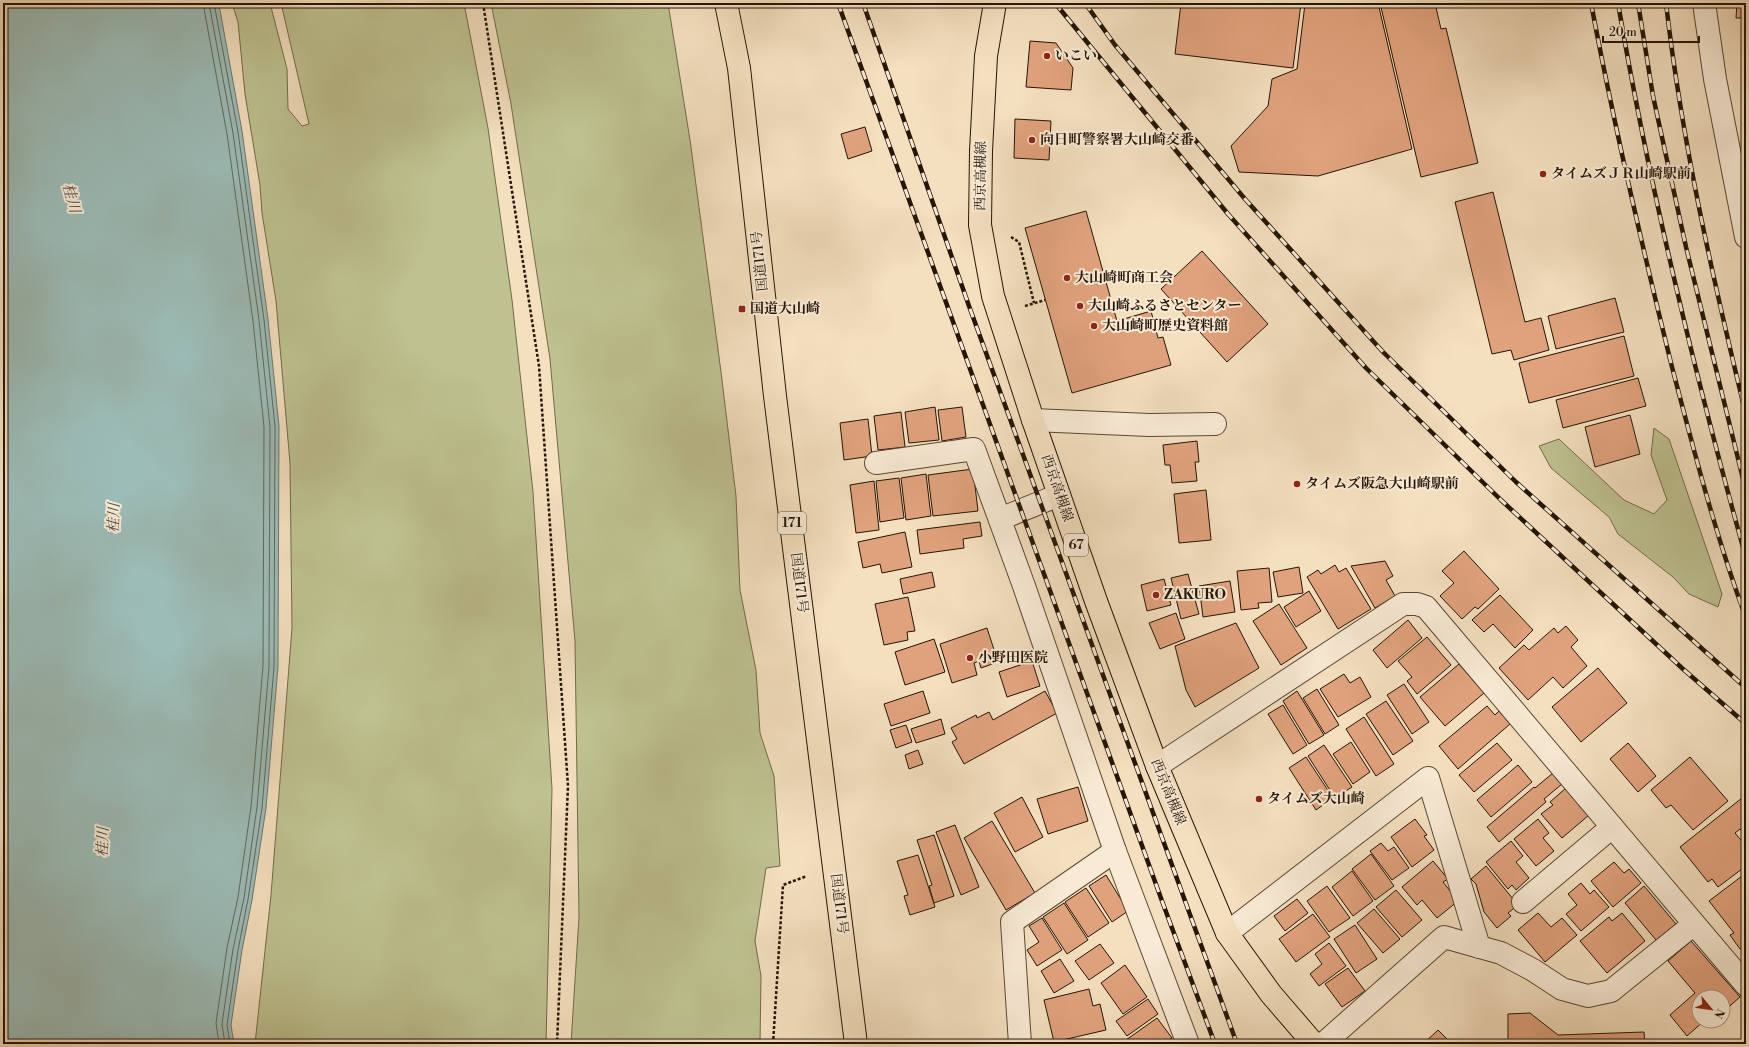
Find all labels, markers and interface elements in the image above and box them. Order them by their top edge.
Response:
scale bar [1603,18,1699,44]
text: 20 m [1609,25,1637,40]
place label: いこい [1055,47,1097,65]
marker: いこい [1042,51,1052,61]
place label: 向日町警察署大山崎交番 [1040,131,1194,149]
marker: 向日町警察署大山崎交番 [1027,135,1037,145]
street label: 西京高槻線 [971,141,991,211]
place label: タイムズＪＲ山崎駅前 [1551,165,1691,183]
marker: タイムズＪＲ山崎駅前 [1538,169,1548,179]
water label: 桂川 [58,181,85,217]
street label: 国道171号 [748,230,772,292]
place label: 大山崎町商工会 [1075,269,1173,287]
marker: 大山崎町商工会 [1062,273,1072,283]
place label: 大山崎ふるさとセンター [1088,297,1241,315]
place label: 国道大山崎 [750,300,820,318]
marker: 大山崎ふるさとセンター [1075,301,1085,311]
marker: 国道大山崎 [737,304,747,314]
place label: 大山崎町歴史資料館 [1102,317,1228,335]
marker: 大山崎町歴史資料館 [1089,321,1099,331]
street label: 西京高槻線 [1037,452,1077,524]
place label: タイムズ阪急大山崎駅前 [1305,475,1459,493]
marker: タイムズ阪急大山崎駅前 [1292,479,1302,489]
water label: 桂川 [104,501,124,533]
road number: 171 [778,512,806,534]
road number: 67 [1064,534,1088,556]
street label: 国道171号 [786,552,812,614]
place label: ZAKURO [1164,586,1226,604]
marker: ZAKURO [1151,590,1161,600]
place label: 小野田医院 [978,649,1048,667]
marker: 小野田医院 [965,653,975,663]
street label: 西京高槻線 [1147,756,1189,828]
place label: タイムズ大山崎 [1267,790,1365,808]
marker: タイムズ大山崎 [1254,794,1264,804]
water label: 桂川 [93,825,113,857]
street label: 国道171号 [826,873,852,935]
north arrow [1691,989,1731,1029]
text: N [1710,1006,1727,1021]

